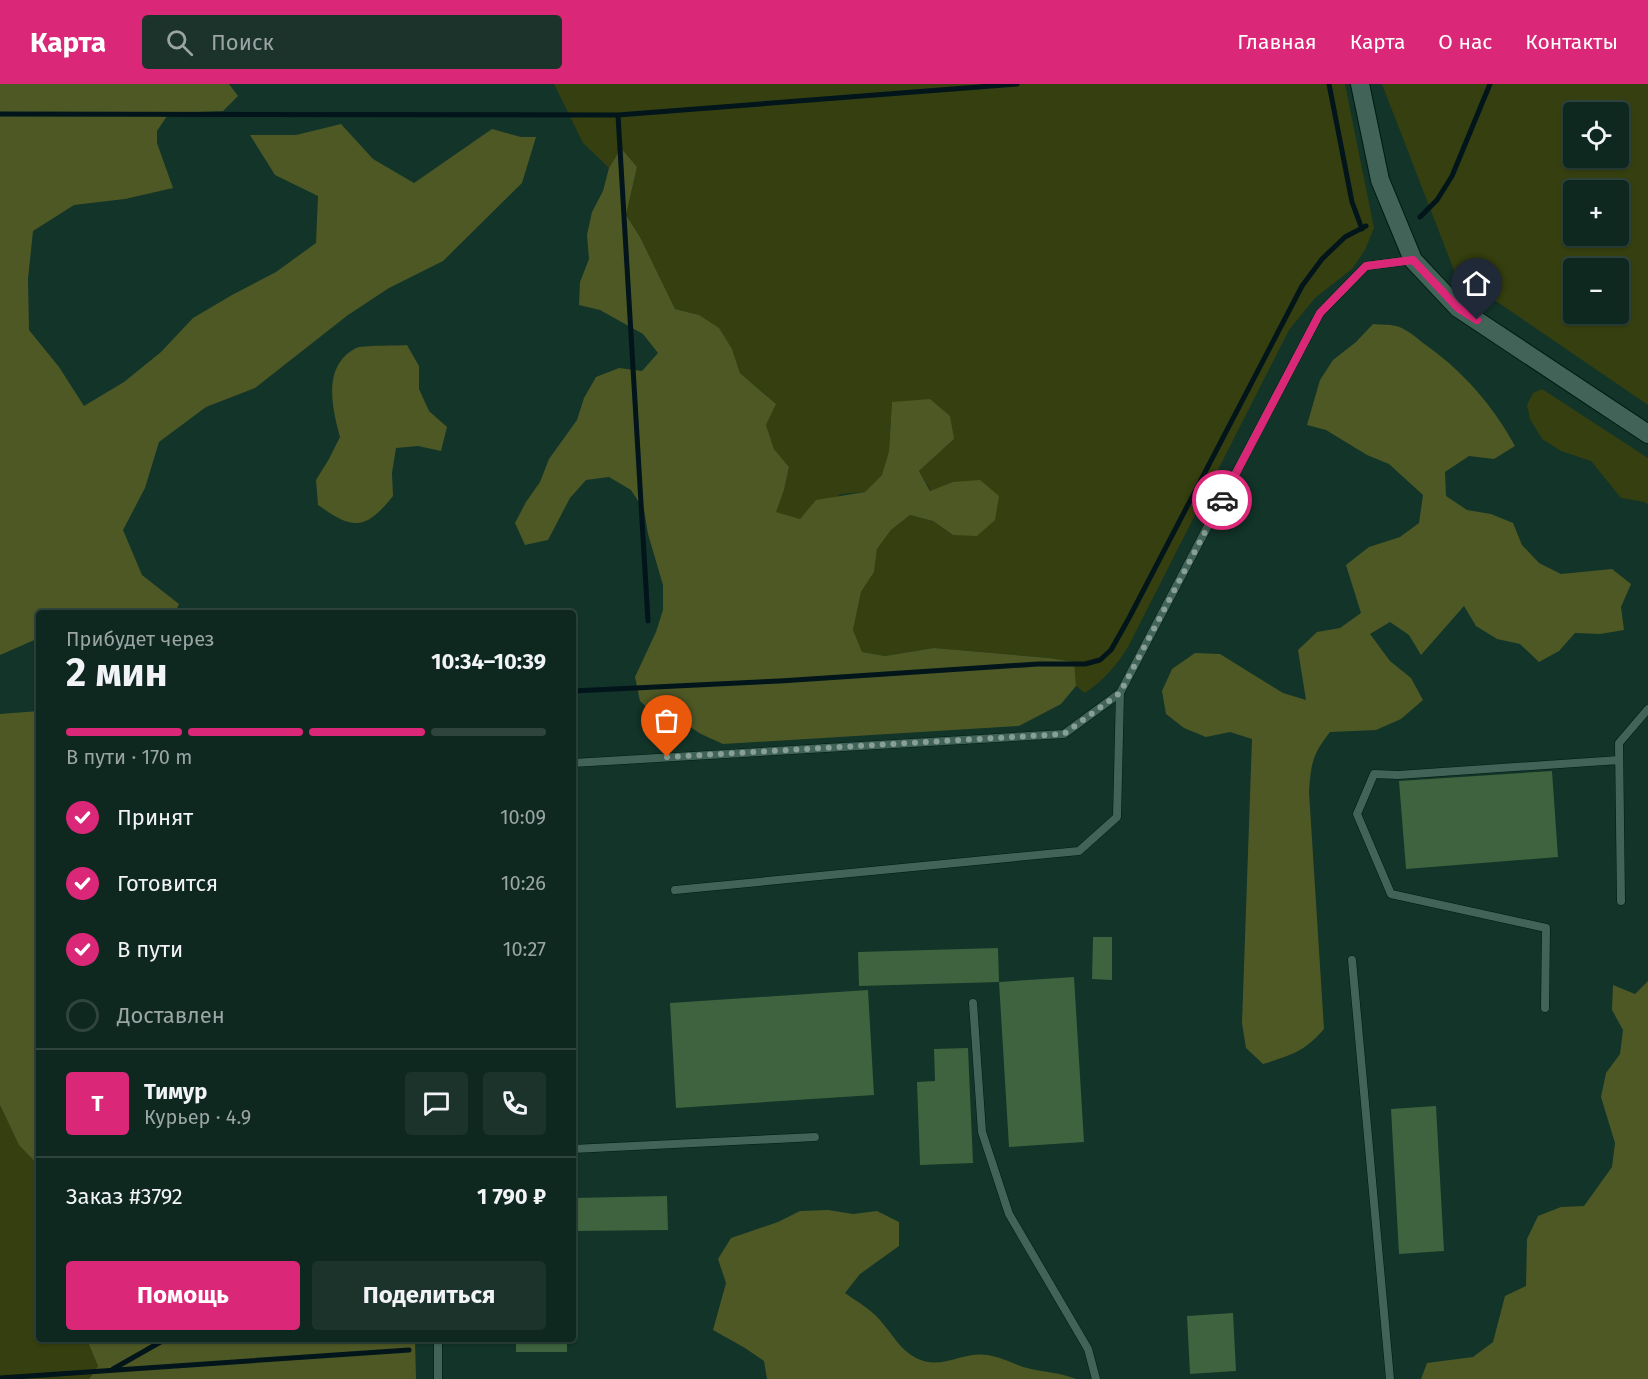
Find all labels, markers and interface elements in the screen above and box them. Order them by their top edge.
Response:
search box [142,15,562,69]
text: Карта [30,26,106,59]
icon: search [163,26,196,59]
text: Поиск [211,29,274,56]
text: Главная [1237,29,1317,55]
text: Карта [1350,29,1405,55]
text: О нас [1438,29,1492,55]
text: Контакты [1525,29,1618,55]
map controls [1563,102,1629,324]
button: locate [1563,102,1629,168]
button: + [1563,180,1629,246]
pin [1451,258,1502,320]
button: − [1563,258,1629,324]
icon: home [1460,267,1493,300]
courier [1192,470,1252,530]
icon: car [1206,484,1239,517]
text: Прибудет через [66,627,215,651]
text: 10:34–10:39 [431,648,546,675]
text: 2 мин [66,650,168,696]
pin [641,695,692,757]
icon: bag [650,704,683,737]
text: В пути · 170 m [66,745,192,769]
icon: check [66,801,99,834]
text: Принят [117,804,193,831]
text: 10:09 [500,805,546,829]
icon: check [66,867,99,900]
text: Готовится [117,870,218,897]
text: 10:26 [501,871,546,895]
icon: check [66,933,99,966]
text: В пути [117,936,183,963]
text: 10:27 [503,937,546,961]
text: Доставлен [117,1002,225,1029]
button: chat [405,1072,468,1135]
button: phone [483,1072,546,1135]
text: Тимур [144,1078,207,1105]
text: Т [92,1090,103,1117]
text: Курьер · 4.9 [144,1105,251,1129]
text: Заказ #3792 [66,1183,183,1210]
text: 1 790 ₽ [477,1183,546,1210]
button: Помощь [66,1261,300,1330]
button: Поделиться [312,1261,546,1330]

